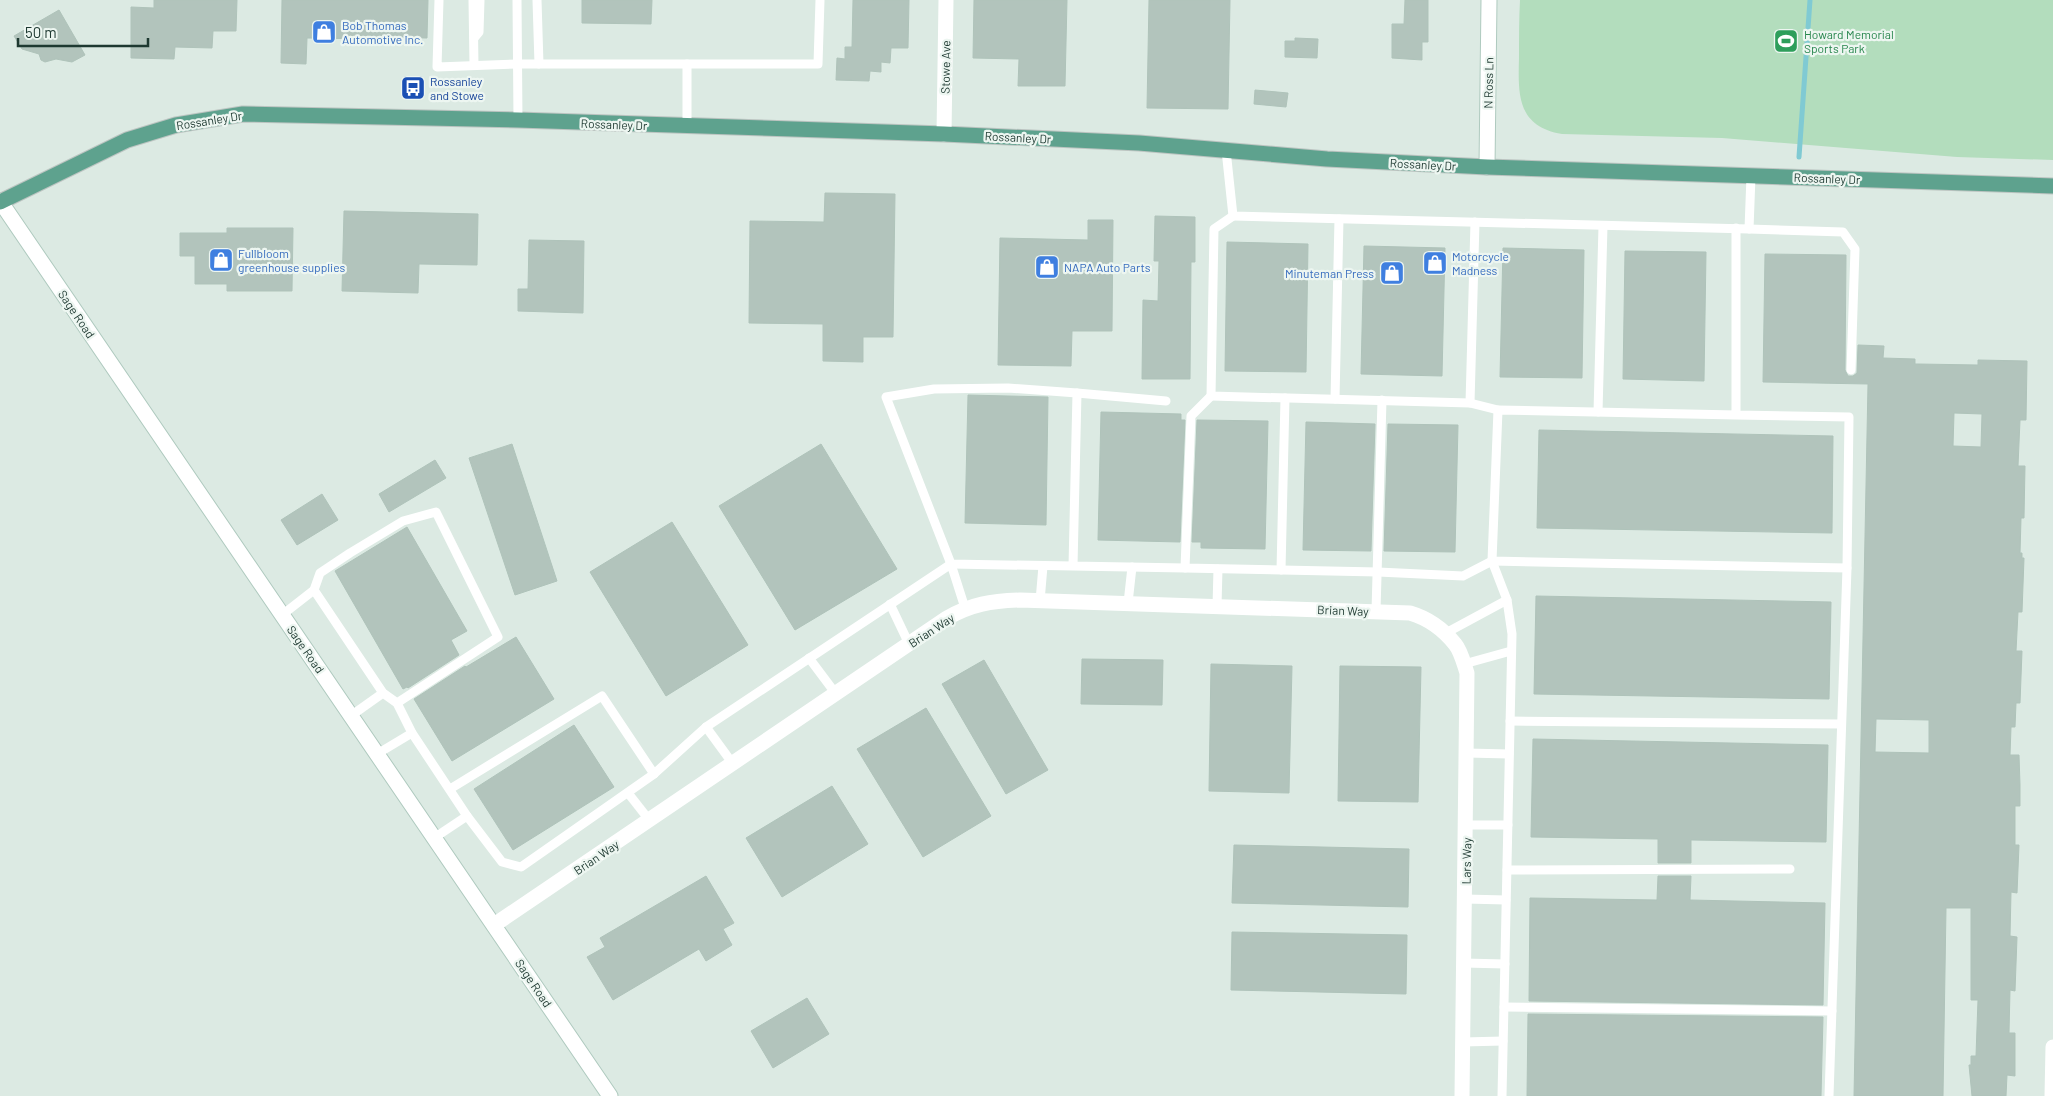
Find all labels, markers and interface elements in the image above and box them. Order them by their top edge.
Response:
scale bar [18,15,148,47]
place label: Bob Thomas Automotive Inc. [342,18,423,46]
shop icon: Bob Thomas Automotive Inc. [311,19,337,45]
text: 50 m [25,23,57,41]
place label: Howard Memorial Sports Park [1804,27,1894,55]
sports icon: Howard Memorial Sports Park [1773,28,1799,54]
street label: Stowe Ave [938,40,952,94]
street label: N Ross Ln [1481,57,1495,109]
place label: Rossanley and Stowe [430,74,484,102]
bus stop icon: Rossanley and Stowe [400,75,426,101]
street label: Rossanley Dr [175,108,244,132]
street label: Rossanley Dr [581,116,648,132]
street label: Rossanley Dr [984,128,1052,146]
street label: Rossanley Dr [1389,155,1457,173]
street label: Rossanley Dr [1794,170,1861,186]
place label: Fullbloom greenhouse supplies [238,246,345,274]
shop icon: Fullbloom greenhouse supplies [208,247,234,273]
place label: Motorcycle Madness [1452,249,1509,277]
shop icon: Motorcycle Madness [1422,250,1448,276]
shop icon: NAPA Auto Parts [1034,254,1060,280]
place label: NAPA Auto Parts [1064,260,1151,274]
shop icon: Minuteman Press [1379,260,1405,286]
place label: Minuteman Press [1285,266,1374,280]
street label: Sage Road [56,287,98,341]
street label: Brian Way [1317,602,1369,618]
street label: Brian Way [906,610,957,650]
street label: Sage Road [285,623,327,675]
street label: Brian Way [571,837,622,877]
street label: Lars Way [1459,837,1473,885]
street label: Sage Road [513,956,555,1010]

